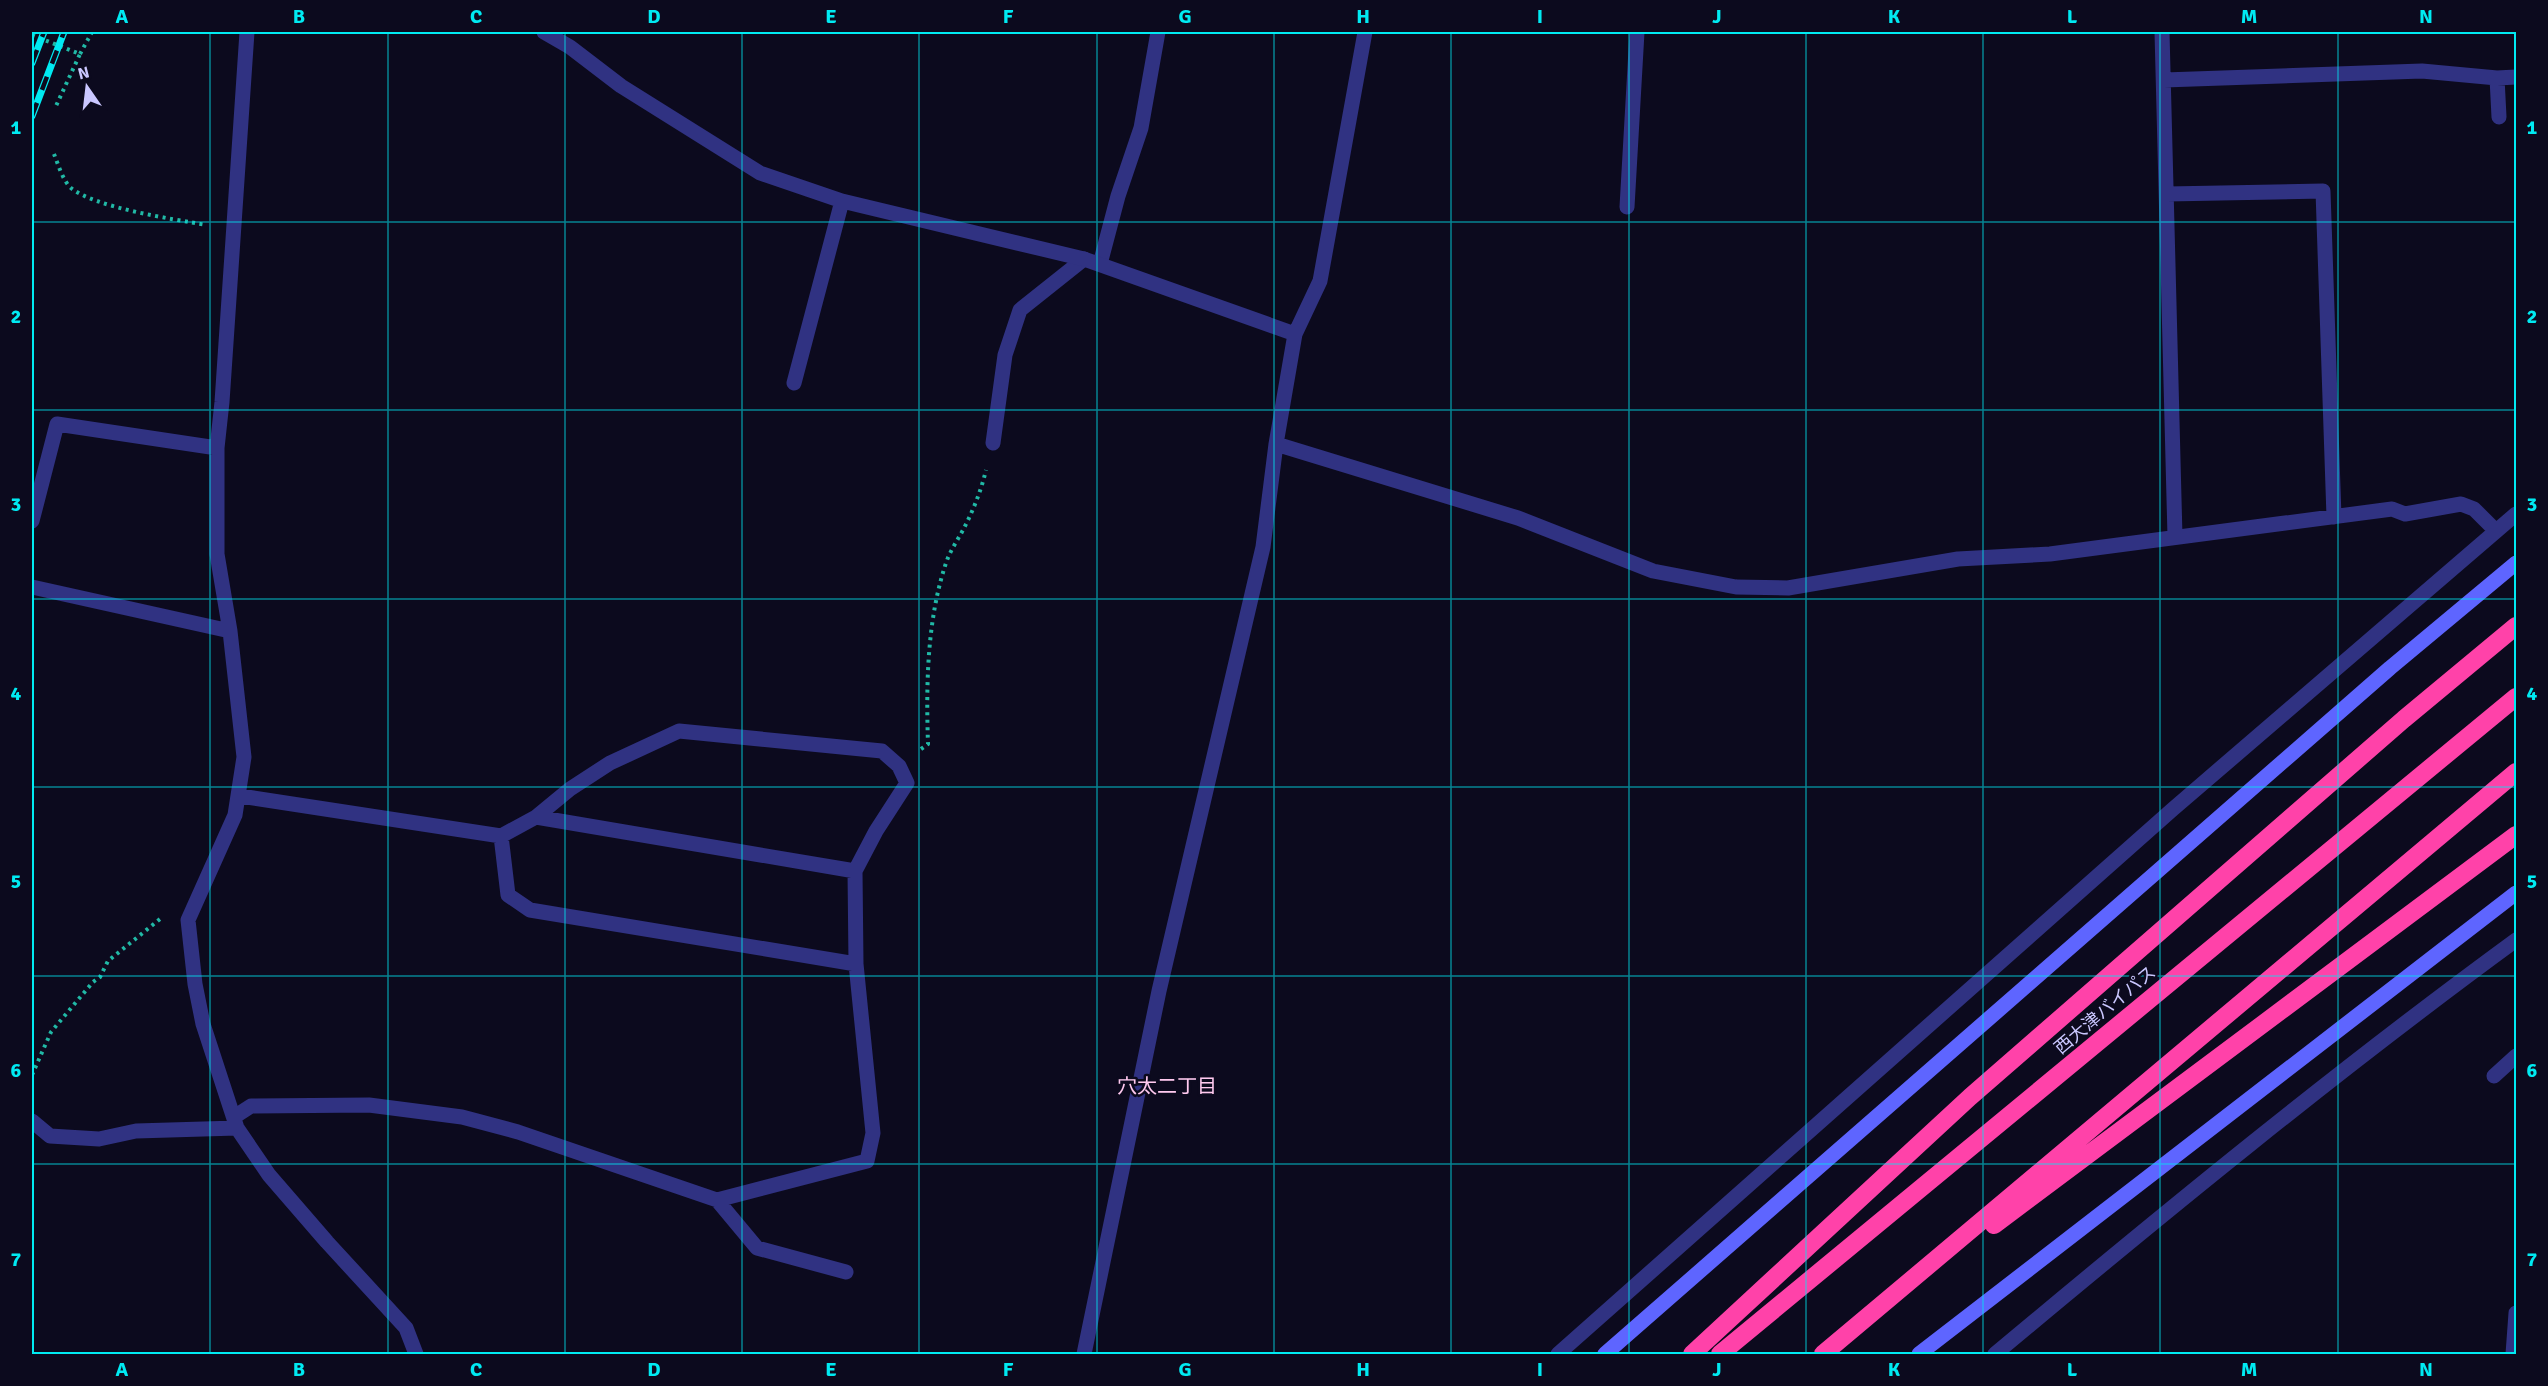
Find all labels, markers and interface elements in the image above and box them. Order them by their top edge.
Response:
text: A [116,4,129,29]
text: B [293,4,305,29]
text: C [470,4,482,29]
text: D [647,4,661,29]
text: E [825,4,837,29]
text: F [1003,4,1014,29]
text: G [1178,4,1192,29]
text: H [1356,4,1370,29]
text: I [1537,4,1543,29]
text: J [1712,4,1722,29]
text: K [1888,4,1901,29]
text: L [2067,4,2078,29]
text: M [2241,4,2257,29]
text: N [2419,4,2433,29]
north arrow [57,57,117,117]
text: N [76,62,91,84]
text: 1 [11,115,22,140]
text: 1 [2527,115,2538,140]
text: 2 [11,304,21,329]
text: 2 [2527,304,2537,329]
text: 3 [11,492,21,517]
text: 3 [2527,492,2537,517]
text: 4 [11,681,22,706]
text: 4 [2527,681,2538,706]
text: 5 [11,869,21,894]
text: 5 [2527,869,2537,894]
street label: 西大津バイパス [2050,961,2160,1059]
text: 6 [11,1058,22,1083]
text: 6 [2527,1058,2538,1083]
district label: 穴太二丁目 [1117,1074,1217,1099]
text: 7 [11,1247,22,1272]
text: 7 [2527,1247,2538,1272]
text: A [116,1357,129,1382]
text: B [293,1357,305,1382]
text: C [470,1357,482,1382]
text: D [647,1357,661,1382]
text: E [825,1357,837,1382]
text: F [1003,1357,1014,1382]
text: G [1178,1357,1192,1382]
text: H [1356,1357,1370,1382]
text: I [1537,1357,1543,1382]
text: J [1712,1357,1722,1382]
text: K [1888,1357,1901,1382]
text: L [2067,1357,2078,1382]
text: M [2241,1357,2257,1382]
text: N [2419,1357,2433,1382]

